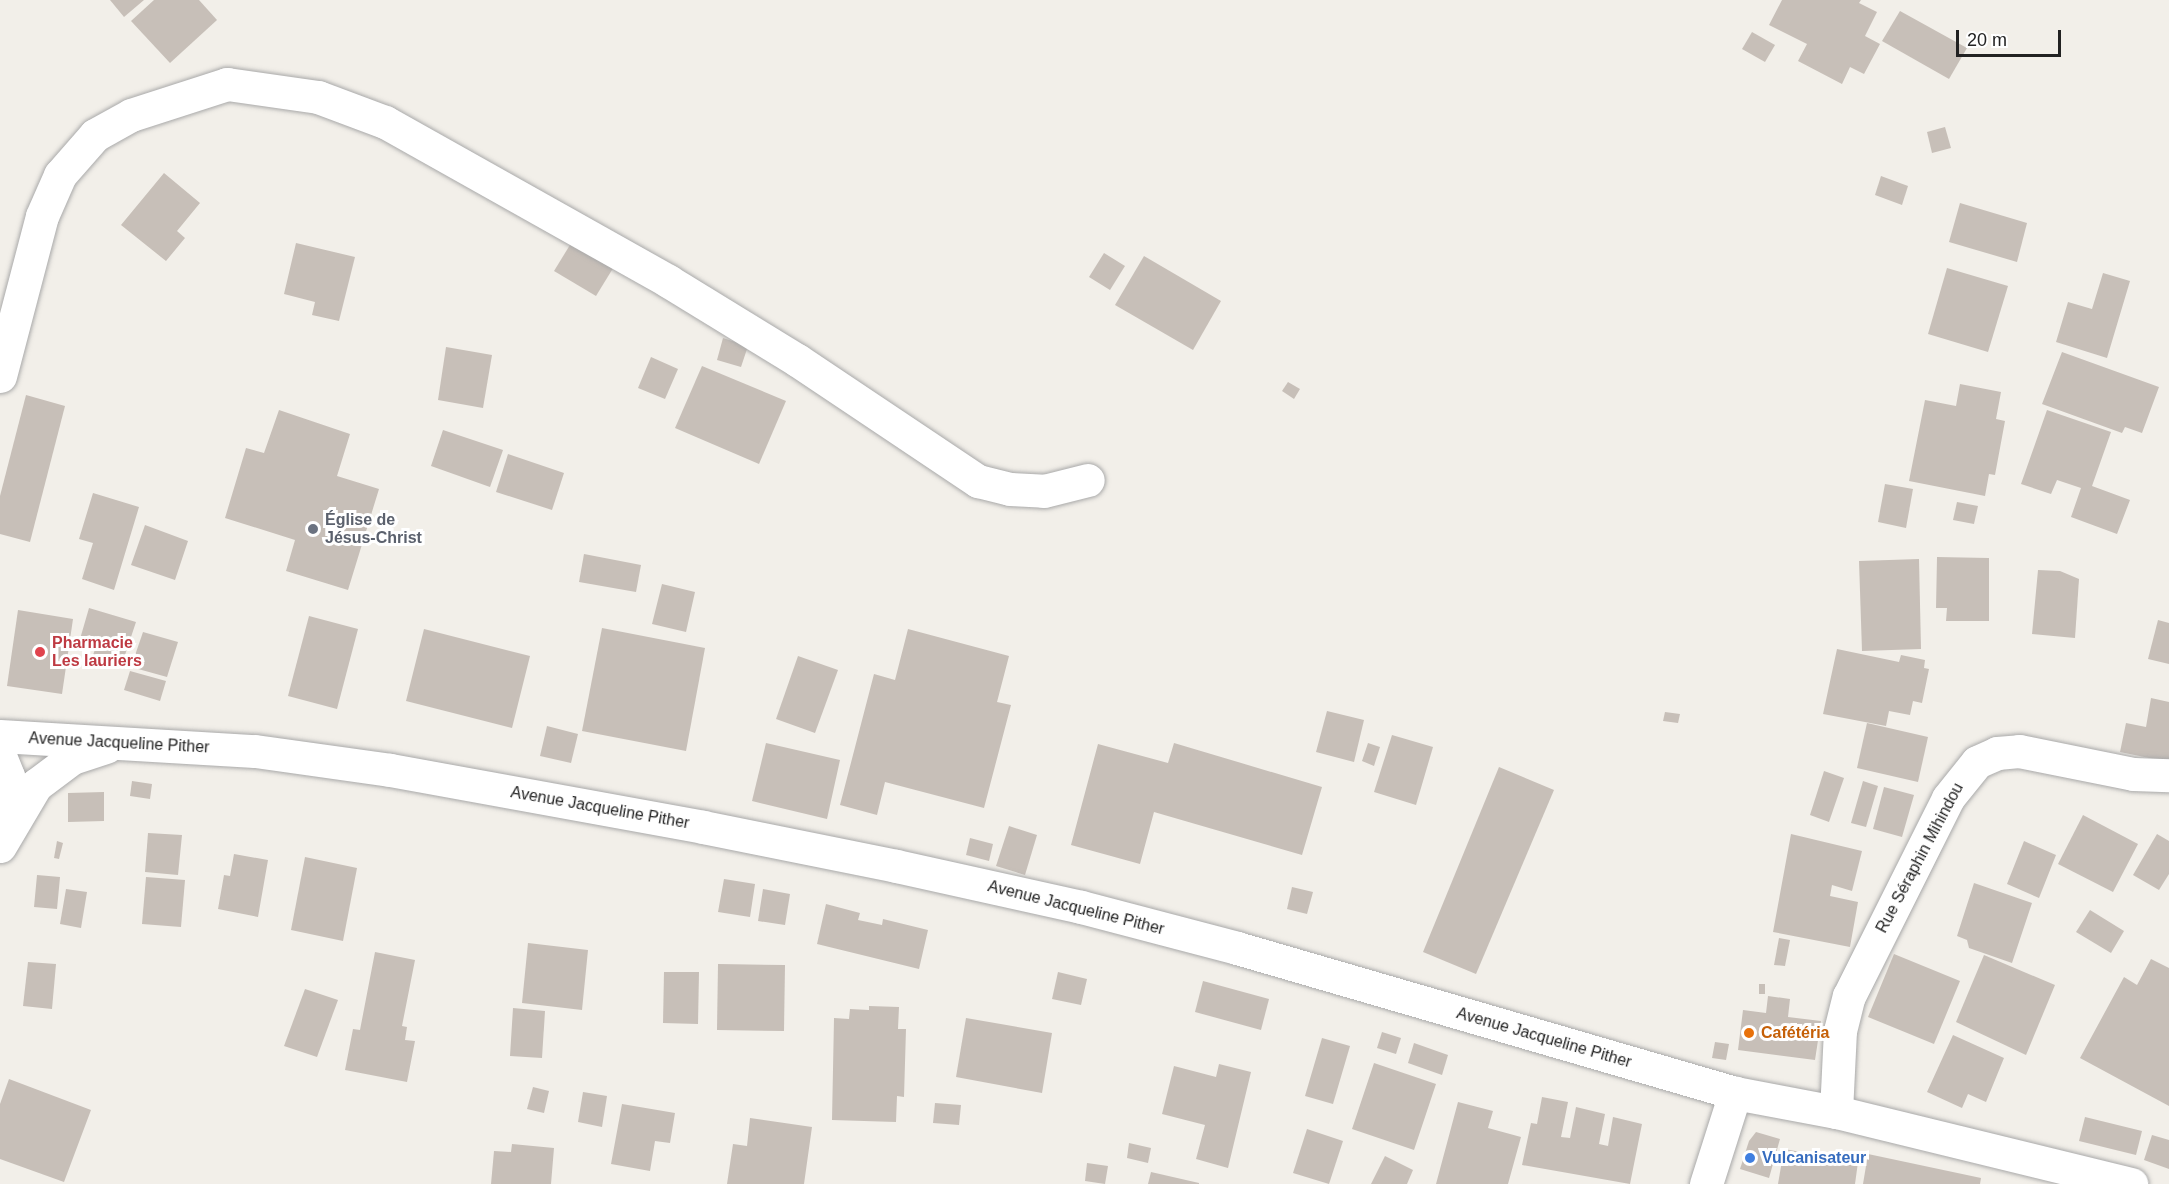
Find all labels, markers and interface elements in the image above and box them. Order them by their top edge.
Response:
scale bar [1959,18,2064,56]
text: 20 m [1967,30,2007,50]
place label: Église de Jésus-Christ [325,510,422,548]
marker: Église de Jésus-Christ [306,522,320,536]
place label: Pharmacie Les lauriers [52,633,142,671]
marker: Pharmacie Les lauriers [33,645,47,659]
street label: Avenue Jacqueline Pither [28,729,210,757]
street label: Rue Séraphin Mihindou [1872,780,1968,936]
street label: Avenue Jacqueline Pither [509,783,691,833]
street label: Avenue Jacqueline Pither [986,877,1166,939]
street label: Avenue Jacqueline Pither [1454,1004,1634,1072]
place label: Cafétéria [1761,1023,1829,1043]
marker: Cafétéria [1742,1026,1756,1040]
place label: Vulcanisateur [1762,1148,1866,1168]
marker: Vulcanisateur [1743,1151,1757,1165]

